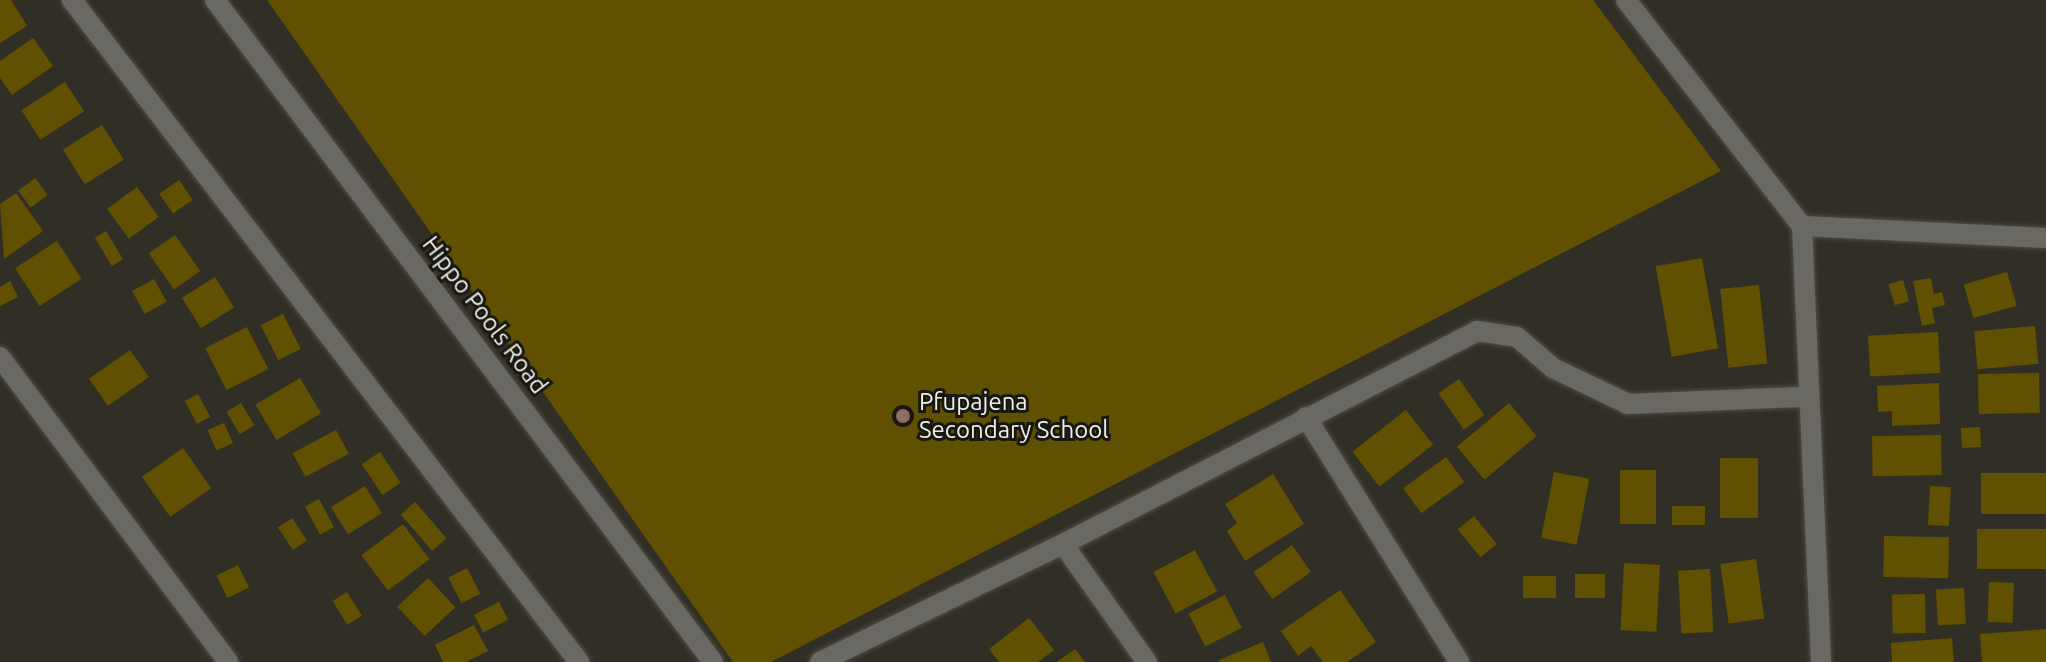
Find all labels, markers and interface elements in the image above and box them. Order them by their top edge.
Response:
street label: Hippo Pools Road [416,231,554,399]
place label: Pfupajena Secondary School [919,388,1109,444]
marker: Pfupajena Secondary School [894,407,912,425]

